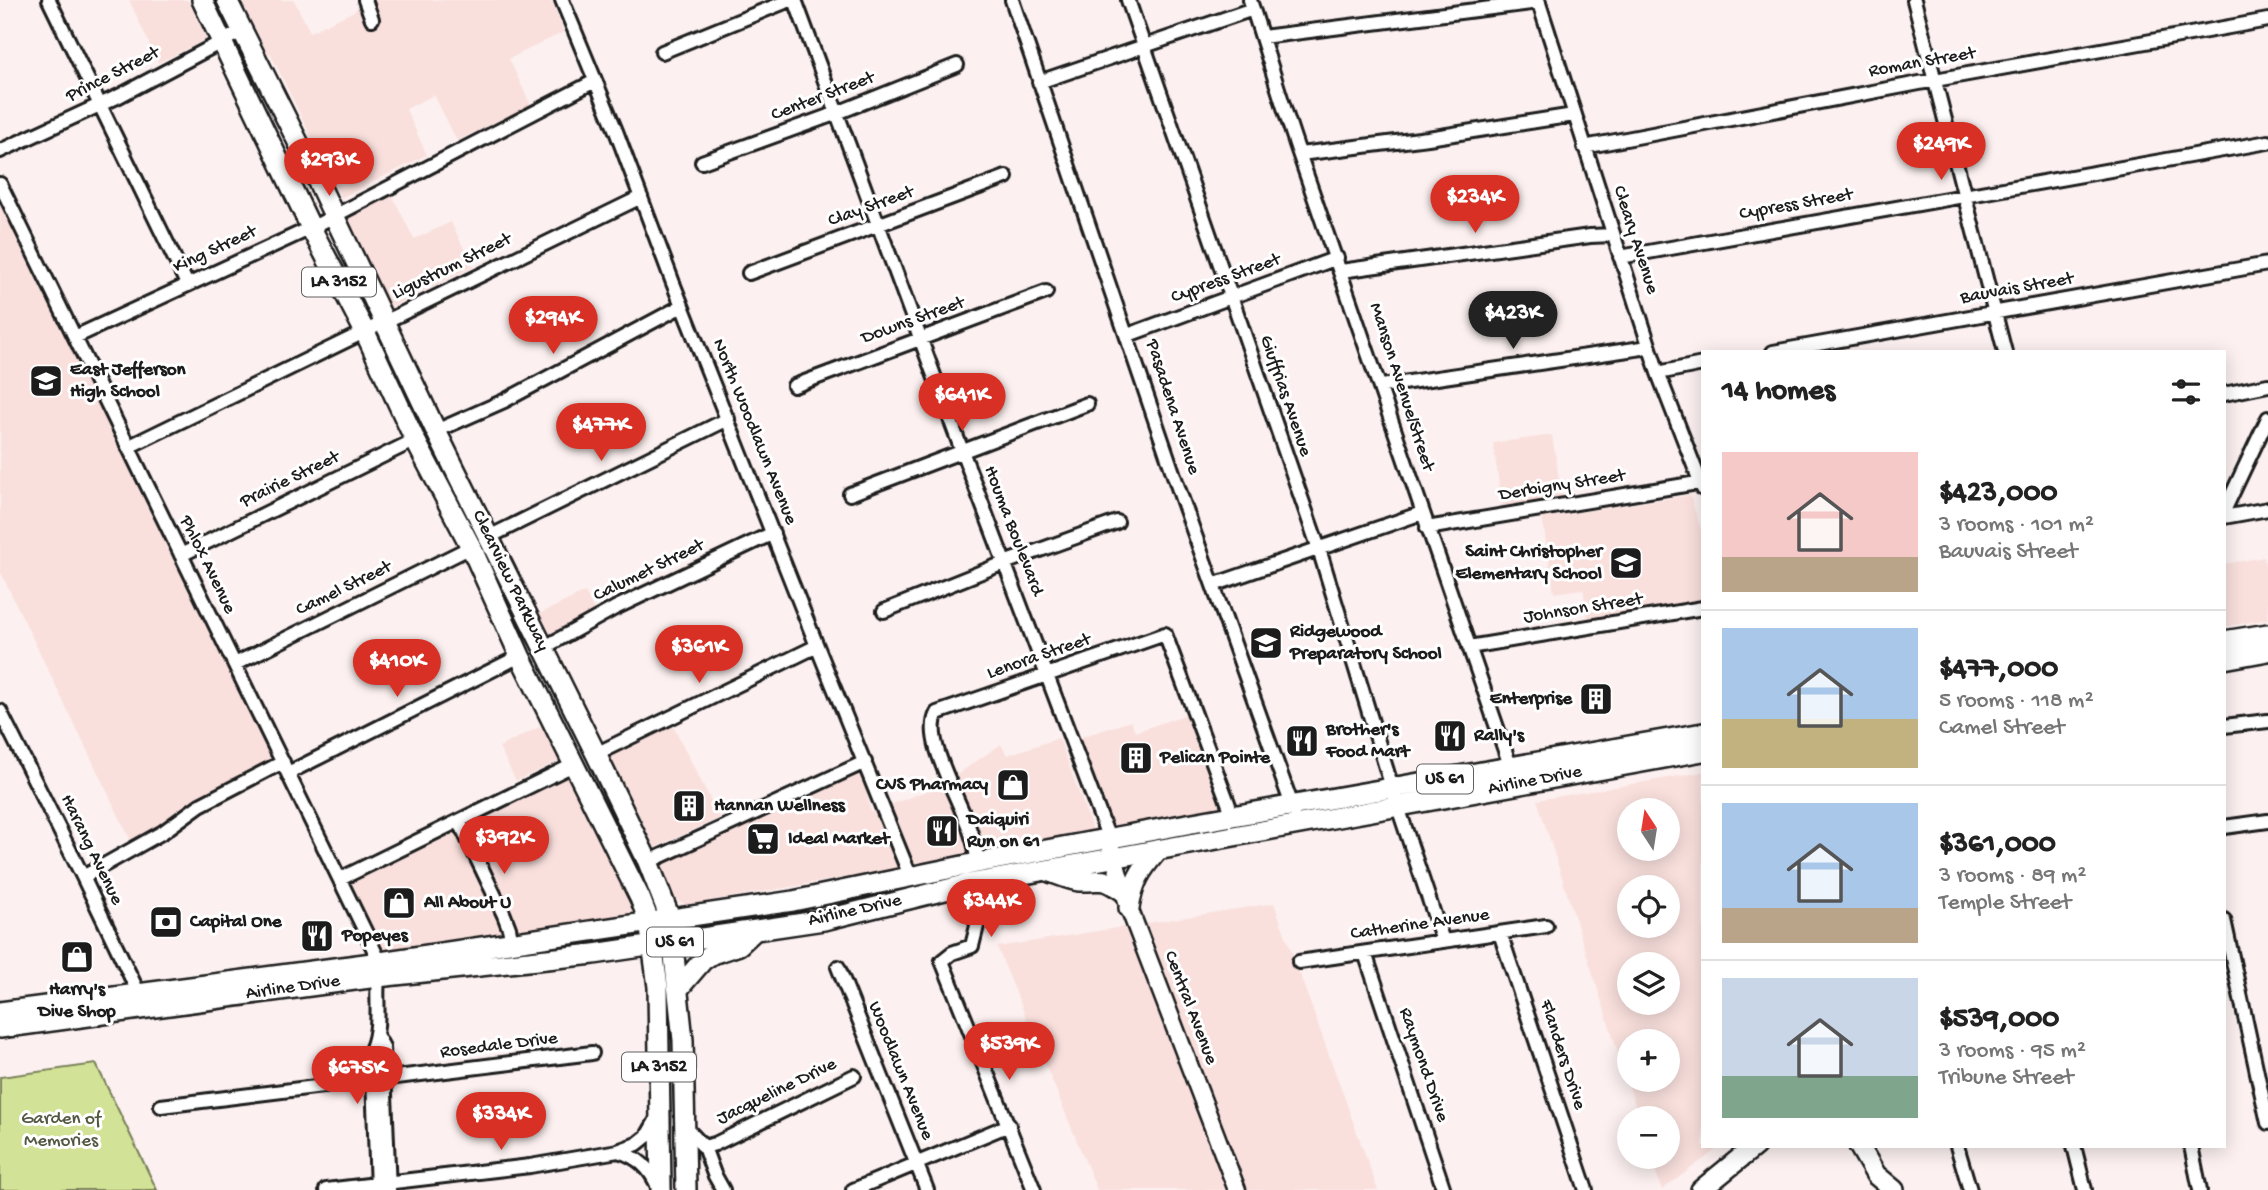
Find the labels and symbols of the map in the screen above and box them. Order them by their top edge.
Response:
street label: Prince Street [62,41,166,109]
street label: Roman Street [1867,42,1979,84]
street label: Center Street [768,66,880,127]
pin: $249K [1892,122,1990,182]
pin: $293K [280,138,378,198]
pin: $234K [1426,176,1524,235]
street label: Clay Street [825,180,919,233]
street label: Cleary Avenue [1607,183,1663,297]
street label: Cypress Street [1738,183,1857,226]
street label: King Street [170,220,262,279]
street label: Ligustrum Street [389,227,517,306]
street label: Cypress Street [1168,248,1286,309]
street label: Bauvais Street [1958,267,2078,310]
road number: LA 3152 [302,268,376,296]
street label: Downs Street [856,291,970,351]
pin: $423K [1464,292,1562,351]
pin: $294K [504,296,602,356]
street label: Manson Avenue/Street [1363,300,1440,476]
street label: Giuffrias Avenue [1254,332,1317,460]
street label: North Woodlawn Avenue [706,336,802,529]
street label: Pasadena Avenue [1139,336,1205,478]
place label: East Jefferson High School [70,359,187,404]
school or university icon: East Jefferson High School [27,362,65,400]
pin: $641K [913,374,1011,433]
pin: $477K [552,404,650,463]
street label: Prairie Street [236,445,345,514]
street label: Houma Boulevard [978,463,1049,601]
street label: Derbigny Street [1495,464,1629,508]
street label: Clearview Parkway [466,507,554,656]
street label: Phlox Avenue [173,511,241,618]
street label: Calumet Street [590,533,710,608]
place label: Saint Christopher Elementary School [1456,541,1604,586]
school or university icon: Saint Christopher Elementary School [1607,544,1645,582]
street label: Camel Street [292,555,398,622]
street label: Johnson Street [1522,588,1646,630]
place label: Ridgewood Preparatory School [1289,621,1442,666]
school or university icon: Ridgewood Preparatory School [1247,624,1285,662]
pin: $361K [650,626,748,685]
street label: Lenora Street [984,628,1096,685]
pin: $410K [348,640,446,699]
building icon: Enterprise [1577,680,1615,718]
place label: Enterprise [1490,688,1573,711]
restaurant icon: Rally's [1431,717,1469,755]
place label: Brother's Food Mart [1325,719,1412,764]
restaurant icon: Brother's Food Mart [1283,722,1321,760]
place label: Rally's [1473,725,1525,748]
building icon: Pelican Pointe [1117,739,1155,777]
place label: Pelican Pointe [1159,747,1271,770]
street label: Airline Drive [1486,761,1584,801]
road number: US 61 [1417,764,1473,794]
shop icon: CVS Pharmacy [994,766,1032,804]
place label: CVS Pharmacy [875,774,989,797]
building icon: Hannan Wellness [670,787,708,825]
street label: Harang Avenue [54,791,128,909]
place label: Hannan Wellness [714,795,846,818]
north arrow [1617,798,1680,861]
place label: Daiquiri Run on 61 [965,809,1040,854]
restaurant icon: Daiquiri Run on 61 [923,812,961,850]
pin: $392K [455,816,553,876]
supermarket icon: Ideal Market [744,820,782,858]
place label: Ideal Market [788,828,891,851]
pin: $344K [942,880,1040,939]
shop icon: All About U [380,884,418,922]
street label: Airline Drive [806,889,904,933]
place label: All About U [423,892,511,915]
bank icon: Capital One [147,903,185,941]
street label: Catherine Avenue [1349,904,1491,946]
place label: Capital One [189,911,283,934]
restaurant icon: Popeyes [298,917,336,955]
place label: Popeyes [341,925,409,948]
road number: US 61 [647,928,703,957]
shop icon: Harry's Dive Shop [58,938,96,976]
street label: Central Avenue [1158,948,1222,1068]
street label: Airline Drive [244,970,342,1006]
place label: Harry's Dive Shop [36,979,116,1024]
street label: Flanders Drive [1533,996,1591,1113]
street label: Woodlawn Avenue [862,998,938,1144]
street label: Raymond Drive [1393,1005,1453,1125]
pin: $539K [960,1023,1058,1082]
street label: Rosedale Drive [439,1027,559,1065]
pin: $675K [308,1046,406,1106]
road number: LA 3152 [622,1052,696,1082]
street label: Jacqueline Drive [713,1053,841,1131]
pin: $334K [452,1092,550,1152]
park label: Garden of Memories [21,1108,103,1153]

